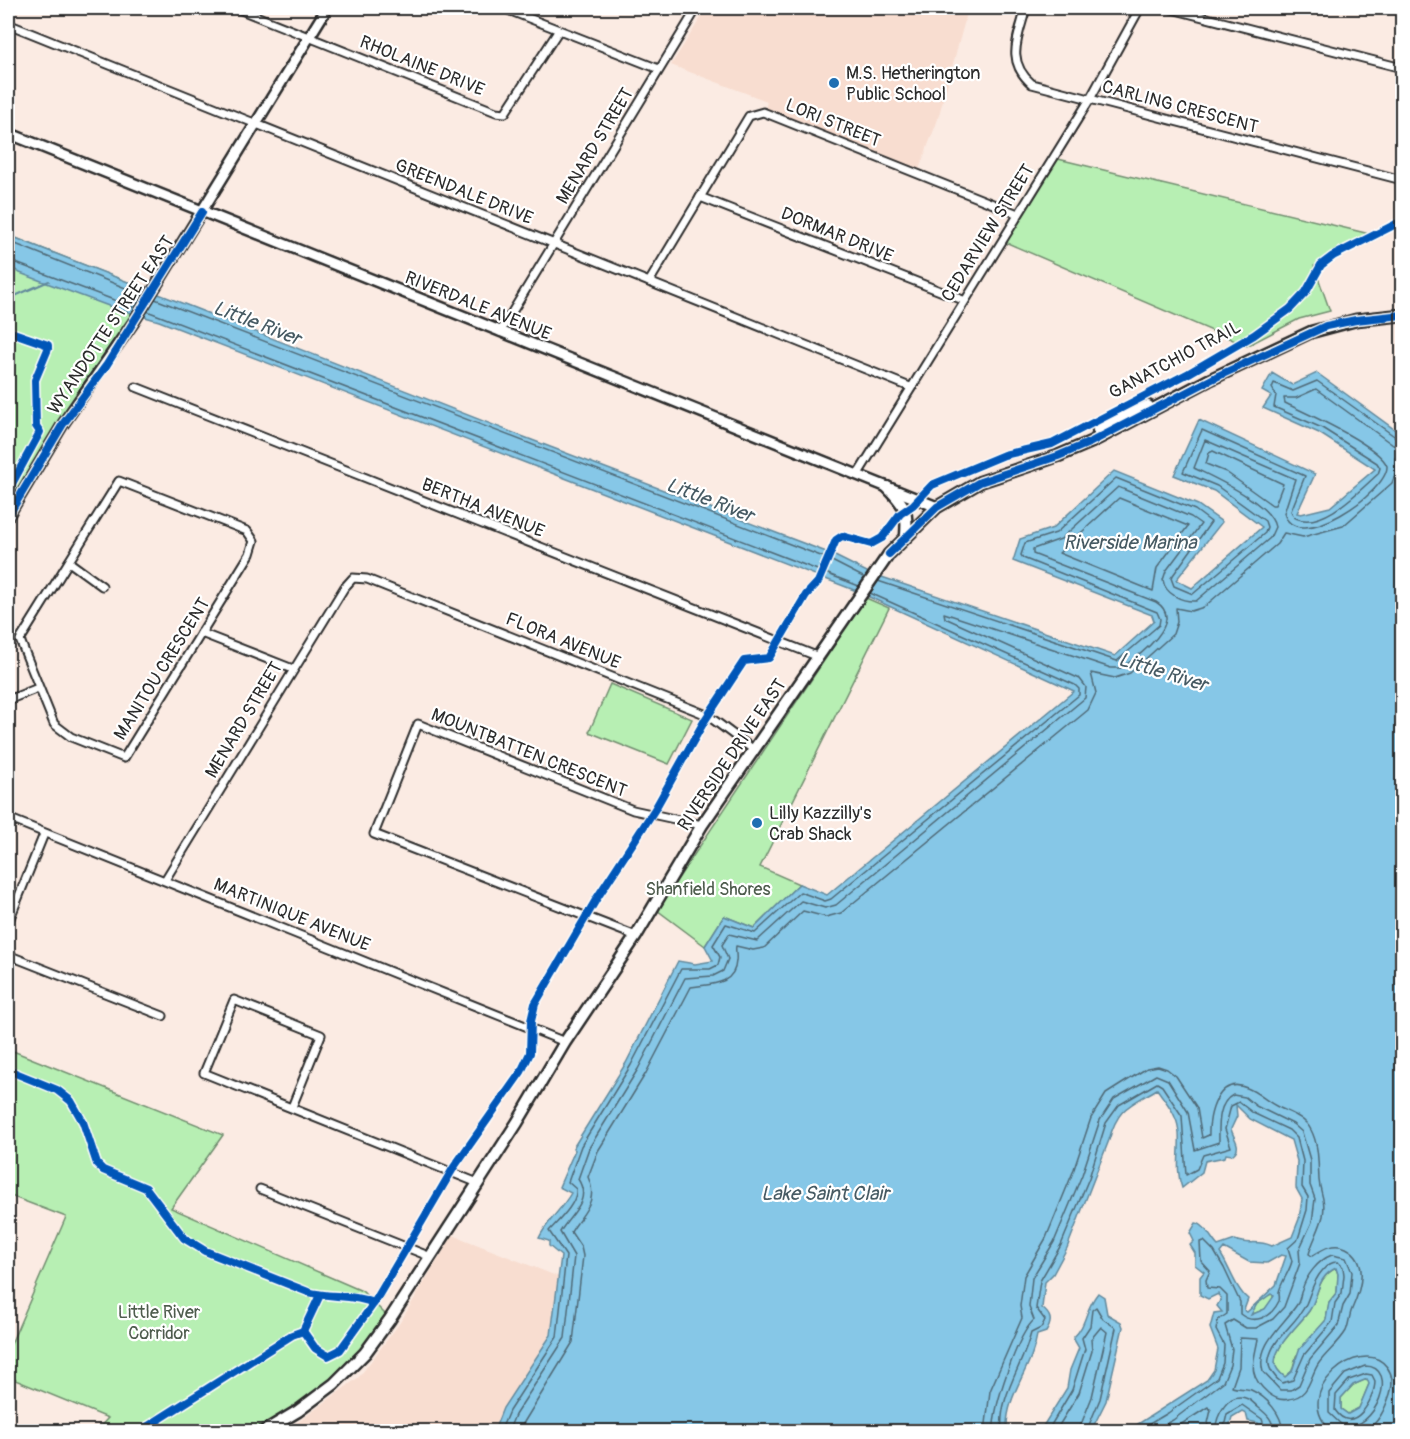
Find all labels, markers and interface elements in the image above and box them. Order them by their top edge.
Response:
street label: RHOLAINE DRIVE [356,31,488,101]
place label: M.S. Hetherington Public School [846,62,980,106]
street label: CARLING CRESCENT [1099,75,1261,139]
marker: M.S. Hetherington Public School [827,76,841,90]
street label: MENARD STREET [551,84,639,208]
street label: LORI STREET [782,93,884,153]
street label: GREENDALE DRIVE [392,154,536,230]
street label: CEDARVIEW STREET [936,160,1040,306]
street label: DORMAR DRIVE [778,202,896,268]
street label: WYANDOTTE STREET EAST [43,231,179,419]
street label: RIVERDALE AVENUE [401,266,555,346]
water label: Little River [210,295,307,352]
street label: GANATCHIO TRAIL [1105,316,1245,404]
water label: Little River [663,472,760,529]
street label: BERTHA AVENUE [418,473,548,543]
water label: Riverside Marina [1063,530,1198,555]
street label: MANITOU CRESCENT [109,594,215,744]
street label: FLORA AVENUE [502,608,624,674]
water label: Little River [1116,647,1213,698]
street label: MENARD STREET [200,658,288,782]
street label: RIVERSIDE DRIVE EAST [673,675,791,835]
street label: MOUNTBATTEN CRESCENT [428,703,630,803]
place label: Lilly Kazzilly's Crab Shack [769,802,871,846]
marker: Lilly Kazzilly's Crab Shack [750,816,764,830]
street label: MARTINIQUE AVENUE [210,873,374,957]
park label: Shanfield Shores [646,878,770,901]
water label: Lake Saint Clair [761,1181,892,1206]
park label: Little River Corridor [118,1301,201,1345]

